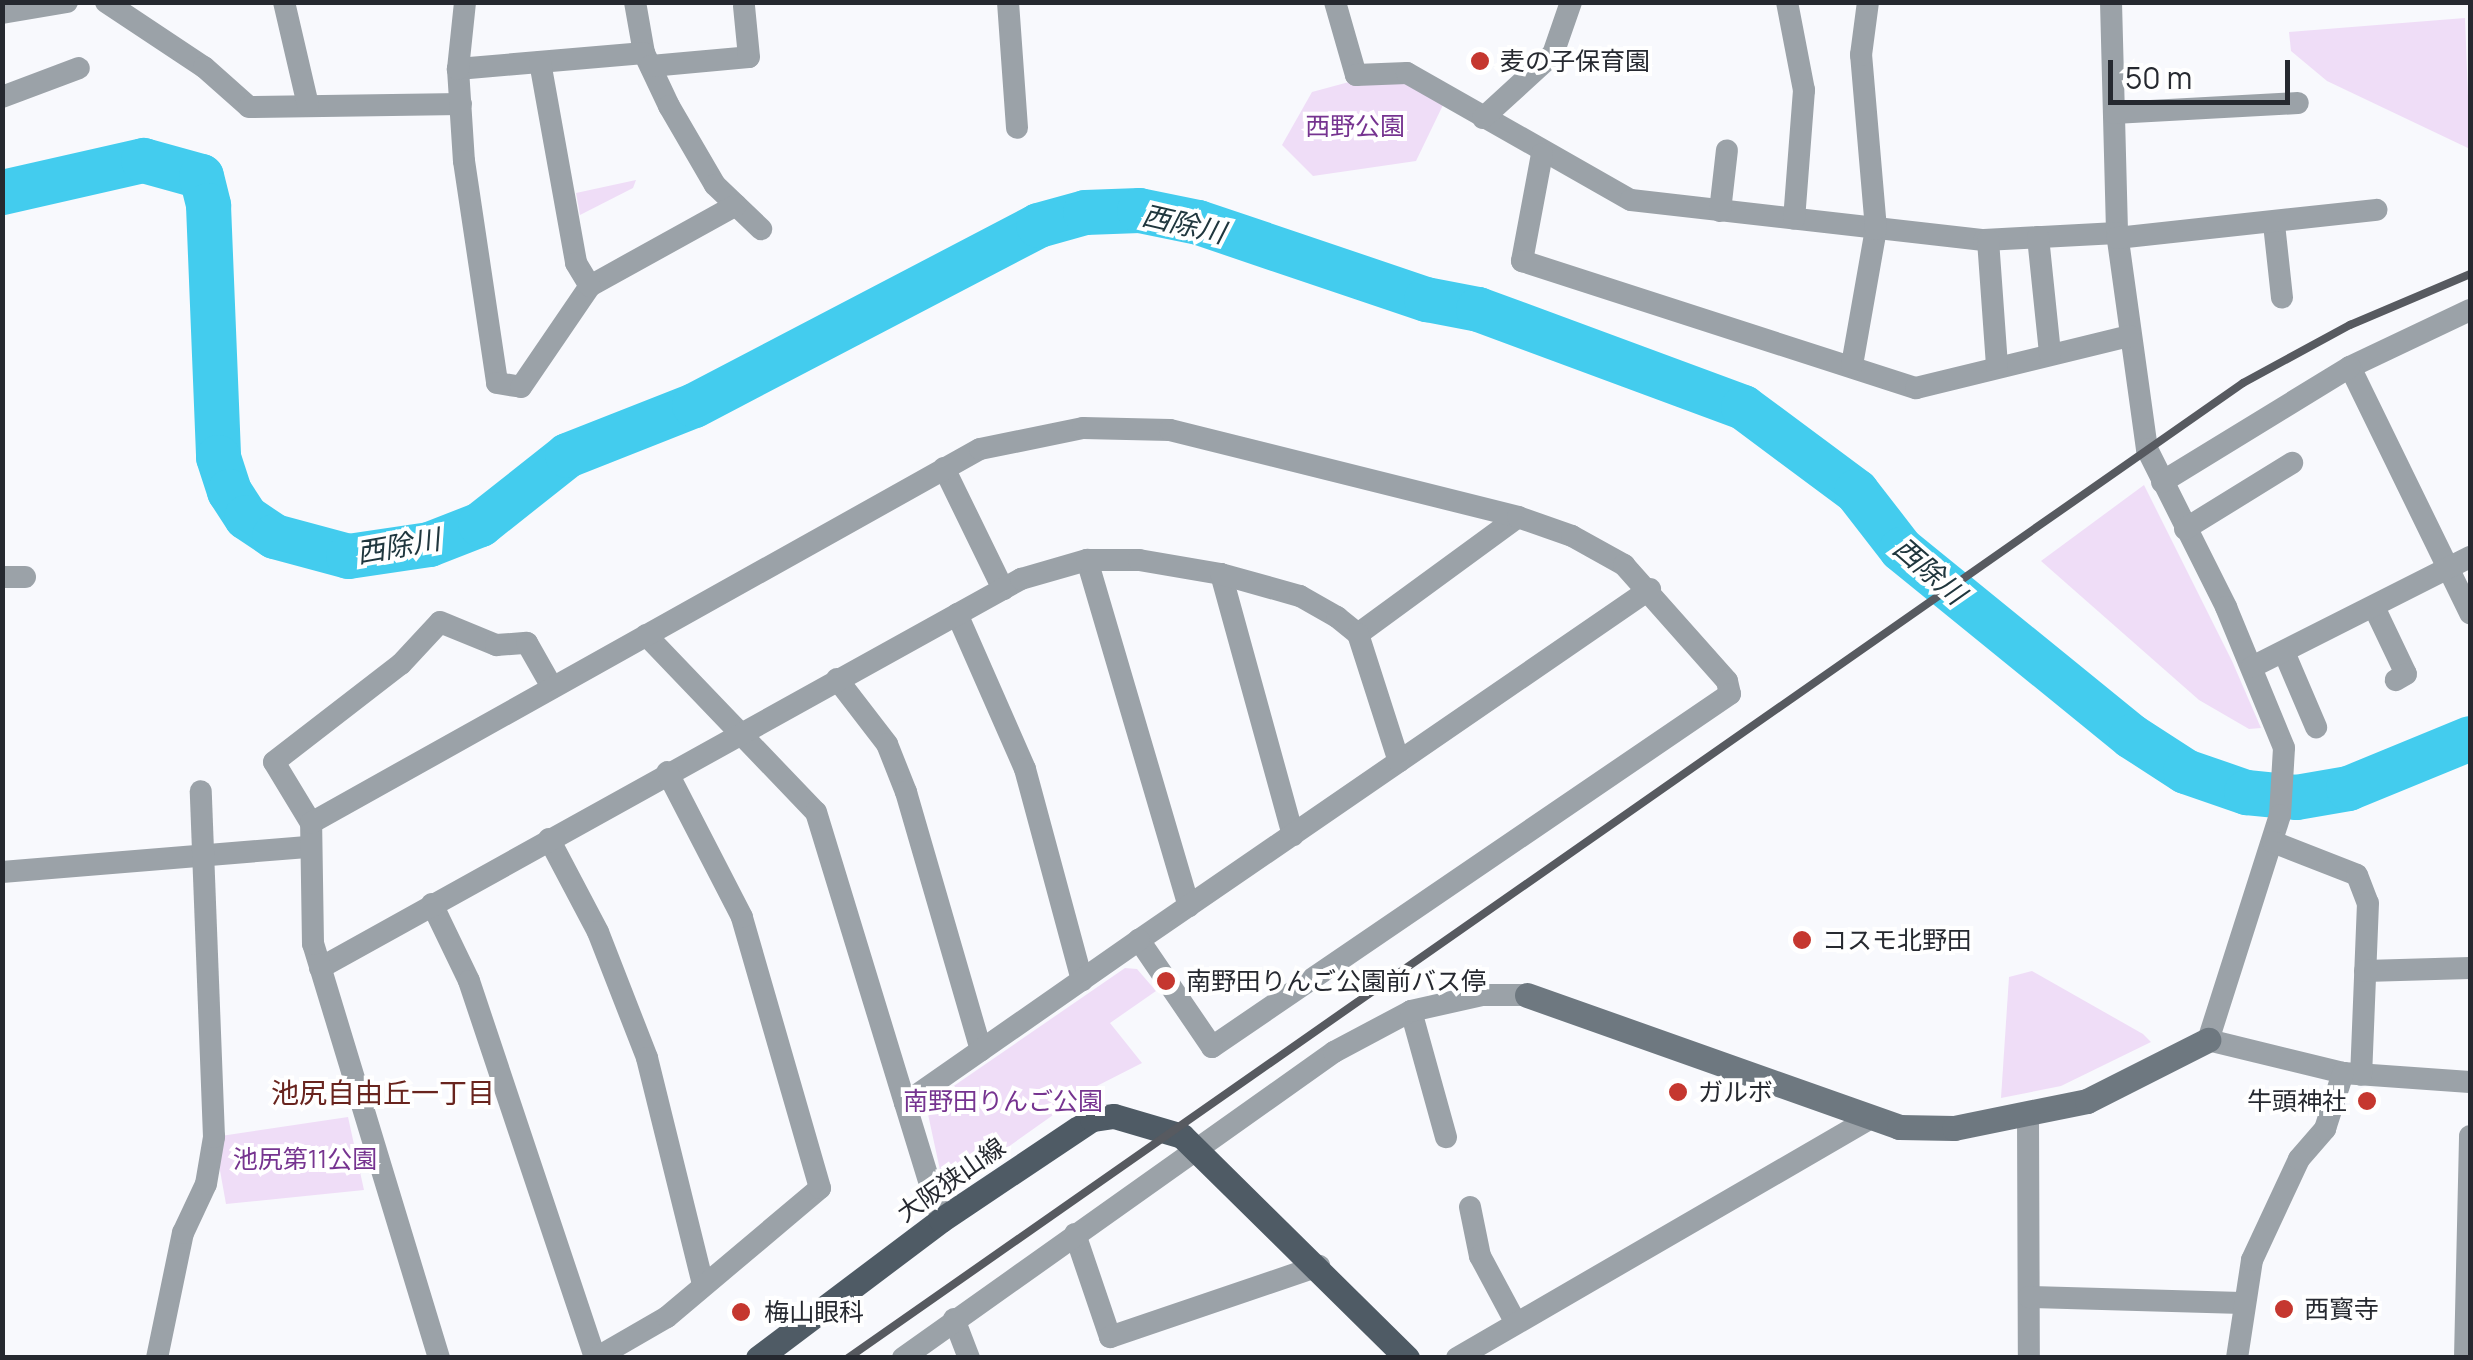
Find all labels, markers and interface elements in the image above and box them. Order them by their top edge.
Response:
scale bar [2113,40,2296,102]
place label: 麦の子保育園 [1500,46,1650,76]
marker: 麦の子保育園 [1469,50,1491,72]
text: 50 m [2125,57,2192,98]
park label: 西野公園 [1305,111,1405,141]
water label: 西除川 [1139,197,1229,249]
water label: 西除川 [354,521,442,569]
water label: 西除川 [1887,530,1973,610]
place label: コスモ北野田 [1822,925,1972,955]
marker: コスモ北野田 [1791,929,1813,951]
place label: 南野田りんご公園前バス停 [1186,966,1486,996]
marker: 南野田りんご公園前バス停 [1155,970,1177,992]
district label: 池尻自由丘一丁目 [271,1075,495,1109]
place label: ガルボ [1698,1077,1773,1107]
marker: ガルボ [1667,1081,1689,1103]
park label: 南野田りんご公園 [903,1086,1103,1116]
place label: 牛頭神社 [2247,1086,2347,1116]
marker: 牛頭神社 [2356,1090,2378,1112]
street label: 大阪狭山線 [891,1132,1011,1228]
park label: 池尻第11公園 [233,1144,377,1174]
place label: 西寳寺 [2304,1294,2379,1324]
place label: 梅山眼科 [764,1297,864,1327]
marker: 西寳寺 [2273,1298,2295,1320]
marker: 梅山眼科 [728,1299,754,1325]

